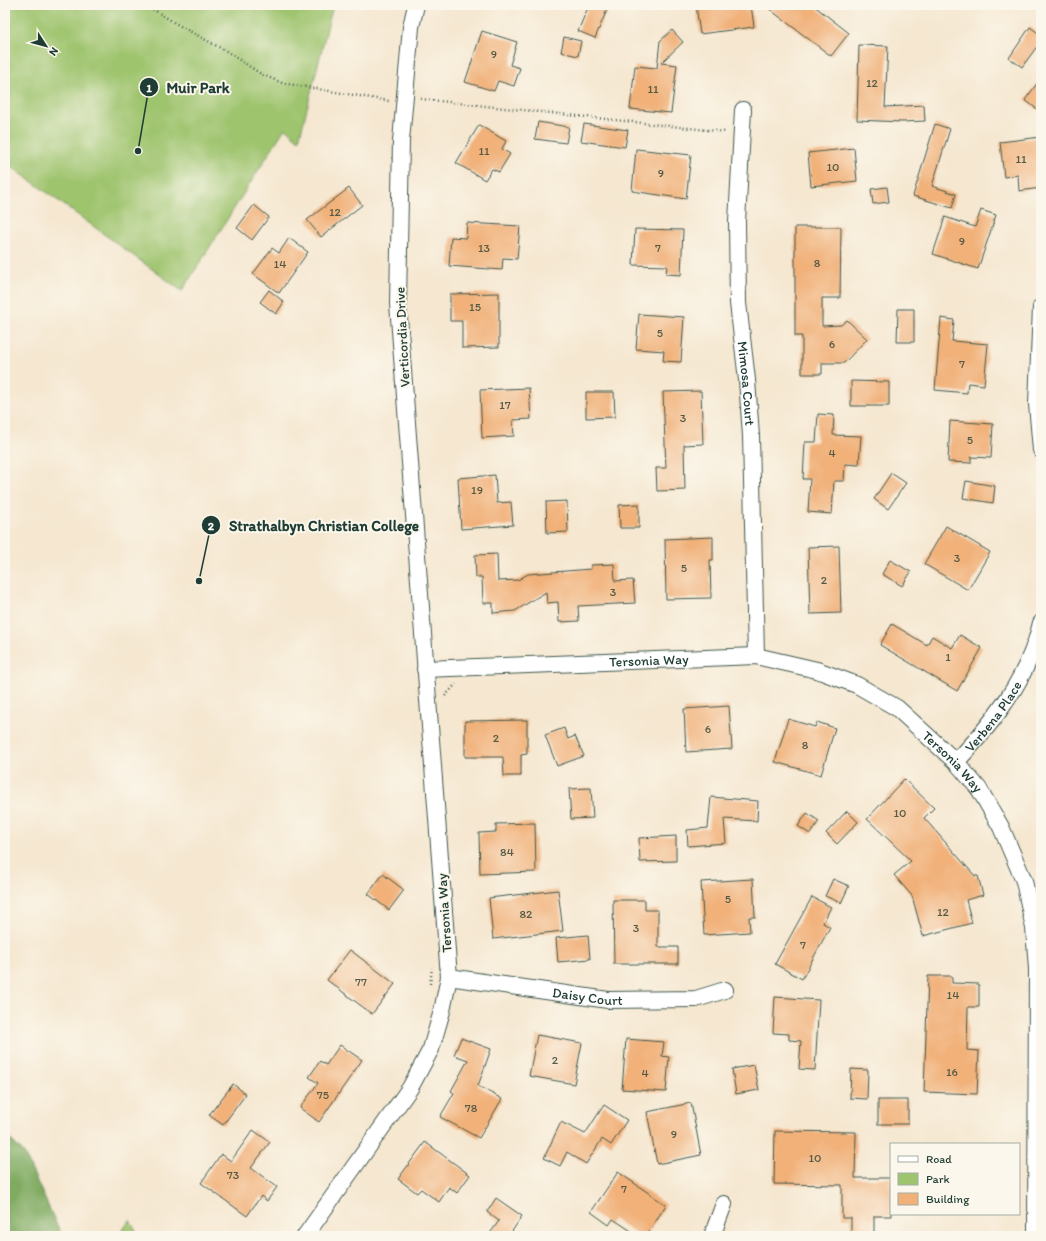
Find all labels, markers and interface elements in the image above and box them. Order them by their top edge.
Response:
north arrow [26,26,66,66]
text: N [46,45,61,58]
house number: 9 [491,47,497,61]
callout: Muir Park [139,74,238,101]
house number: 12 [866,76,879,90]
text: Muir Park [166,79,230,97]
text: 1 [146,81,152,95]
house number: 11 [647,82,659,96]
house number: 11 [478,144,490,158]
house number: 11 [1015,152,1027,166]
house number: 10 [827,160,839,174]
house number: 9 [658,166,664,180]
house number: 12 [329,205,342,219]
house number: 9 [959,234,965,248]
house number: 13 [478,241,491,255]
house number: 7 [655,241,661,255]
house number: 8 [814,256,821,270]
house number: 14 [274,257,286,271]
street label: Verticordia Drive [391,286,414,388]
house number: 15 [469,300,481,314]
house number: 5 [657,326,663,340]
house number: 6 [829,337,835,351]
street label: Mimosa Court [734,340,758,426]
house number: 7 [959,357,965,371]
house number: 17 [499,398,511,412]
house number: 3 [680,411,687,425]
house number: 5 [967,433,973,447]
house number: 4 [828,446,836,460]
house number: 19 [471,483,483,497]
callout: Strathalbyn Christian College [201,512,427,539]
text: Strathalbyn Christian College [229,517,419,536]
text: 2 [208,519,215,533]
house number: 3 [954,551,961,565]
house number: 5 [681,561,687,575]
house number: 2 [821,573,828,587]
house number: 3 [610,585,617,599]
house number: 1 [945,650,951,664]
street label: Tersonia Way [609,651,689,671]
street label: Verbena Place [961,678,1026,756]
house number: 6 [705,722,711,736]
street label: Tersonia Way [919,727,986,796]
house number: 2 [493,731,500,745]
house number: 8 [802,738,809,752]
house number: 10 [894,806,906,820]
house number: 84 [500,845,514,859]
street label: Tersonia Way [433,872,456,953]
house number: 5 [725,892,731,906]
house number: 12 [937,905,950,919]
house number: 82 [520,907,533,921]
house number: 3 [633,921,640,935]
house number: 7 [800,938,806,952]
house number: 77 [355,975,367,989]
street label: Daisy Court [551,984,623,1009]
house number: 14 [947,988,959,1002]
house number: 2 [552,1053,559,1067]
house number: 16 [946,1065,958,1079]
house number: 4 [641,1066,649,1080]
house number: 75 [317,1088,329,1102]
house number: 78 [465,1101,478,1115]
house number: 9 [671,1127,677,1141]
legend [890,1143,1020,1215]
house number: 10 [809,1151,821,1165]
text: Road [926,1152,952,1166]
house number: 73 [227,1168,240,1182]
text: Park [926,1172,950,1186]
house number: 7 [621,1182,627,1196]
text: Building [926,1192,970,1206]

